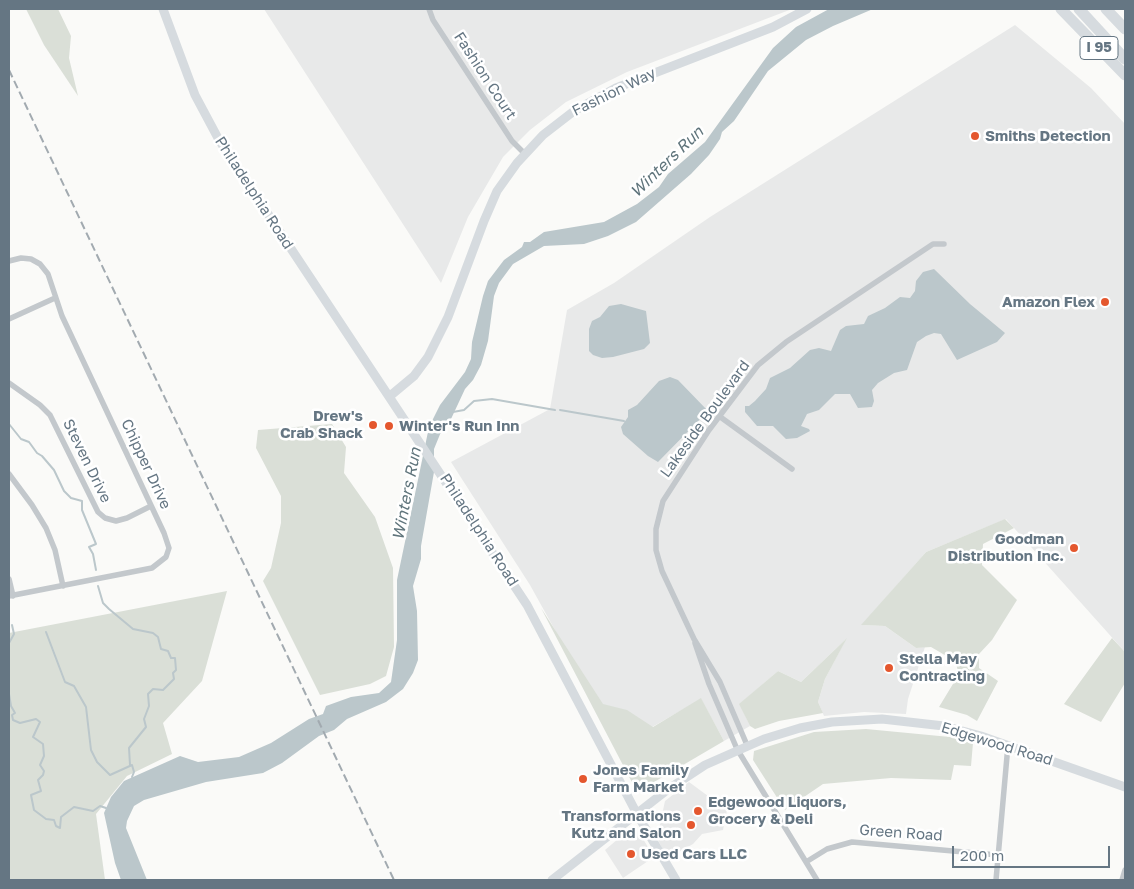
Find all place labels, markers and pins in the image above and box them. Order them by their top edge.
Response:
place label: Smiths Detection [985,127,1111,145]
marker: Smiths Detection [969,130,981,142]
place label: Amazon Flex [1002,293,1095,311]
marker: Amazon Flex [1099,296,1111,308]
place label: Drew's Crab Shack [280,407,363,442]
place label: Winter's Run Inn [399,417,519,435]
marker: Drew's Crab Shack [367,419,379,431]
marker: Winter's Run Inn [383,420,395,432]
place label: Goodman Distribution Inc. [947,530,1064,565]
marker: Goodman Distribution Inc. [1068,542,1080,554]
place label: Stella May Contracting [899,650,985,685]
marker: Stella May Contracting [883,662,895,674]
place label: Jones Family Farm Market [593,761,689,796]
marker: Jones Family Farm Market [577,773,589,785]
place label: Edgewood Liquors, Grocery & Deli [708,793,847,828]
marker: Edgewood Liquors, Grocery & Deli [692,805,704,817]
place label: Transformations Kutz and Salon [561,807,681,842]
marker: Transformations Kutz and Salon [685,819,697,831]
place label: Used Cars LLC [641,845,747,863]
marker: Used Cars LLC [625,848,637,860]

